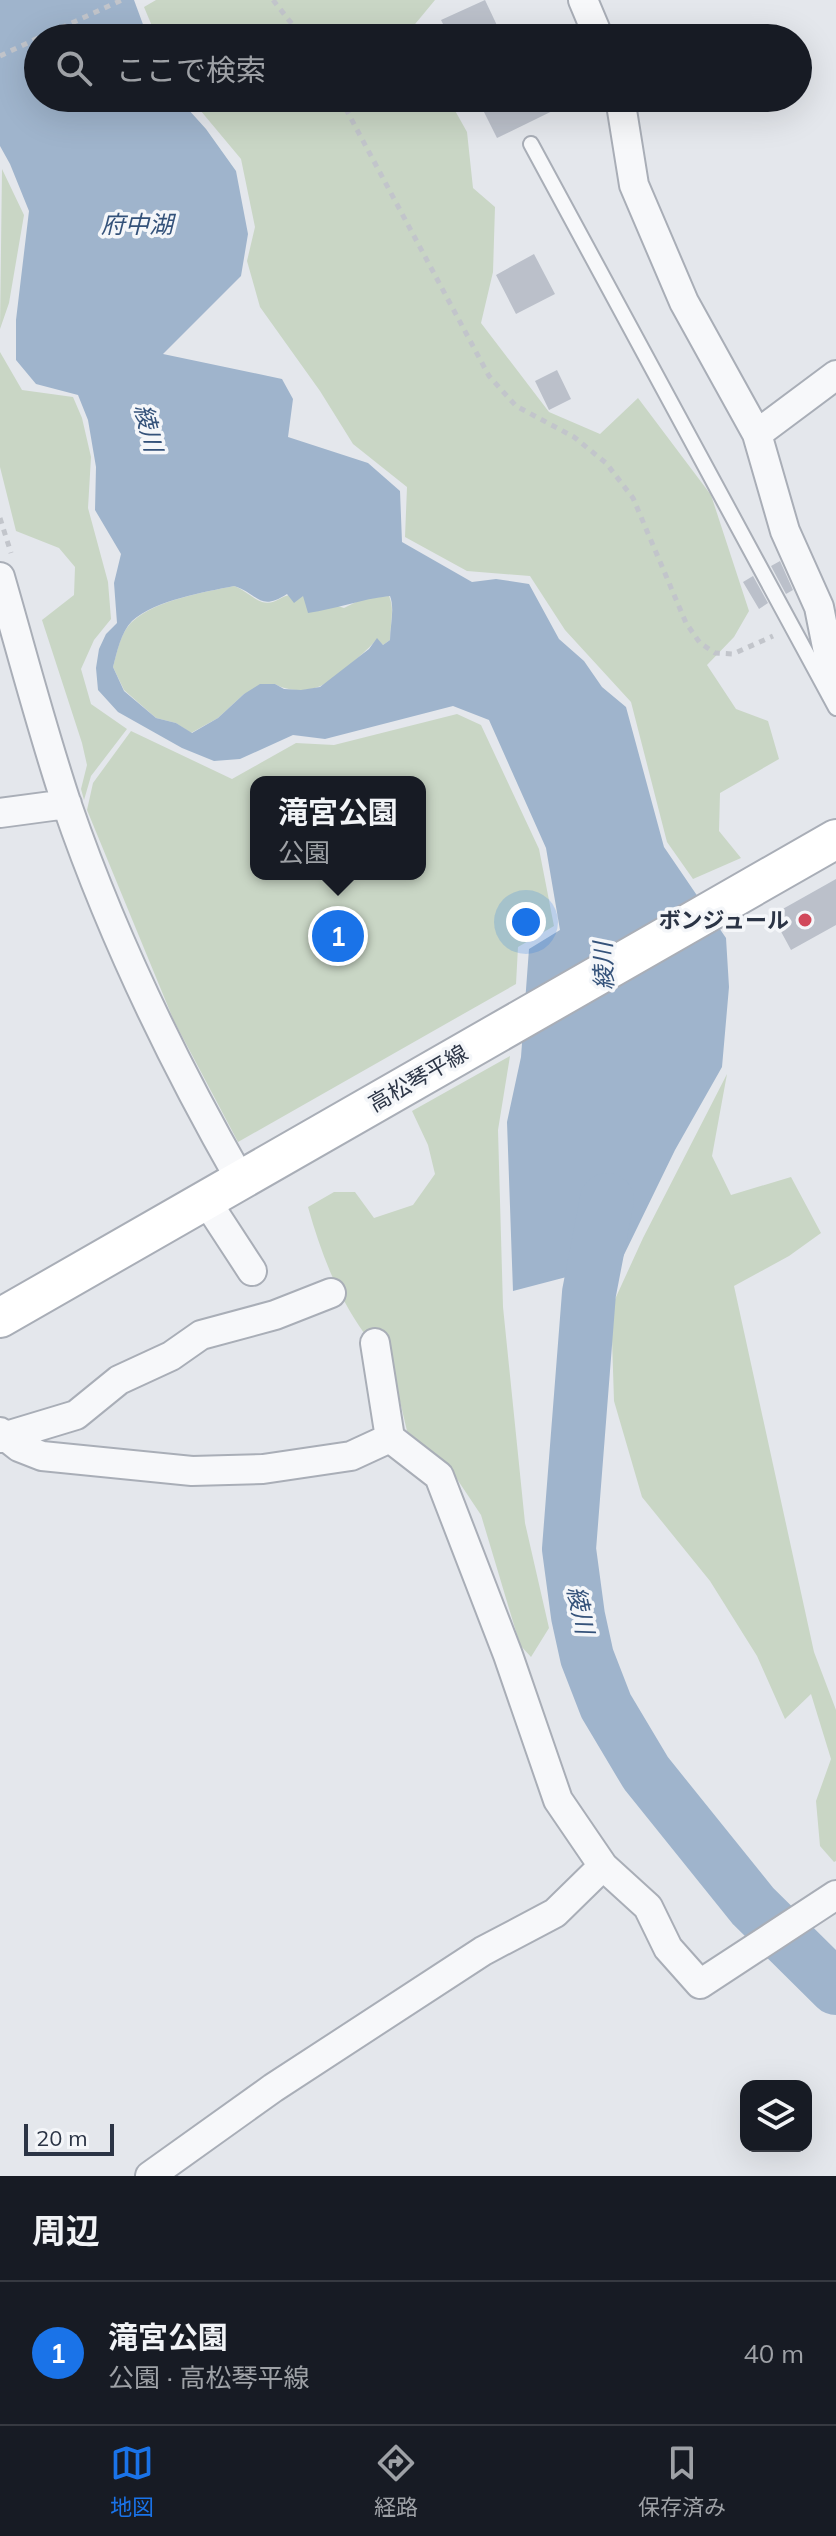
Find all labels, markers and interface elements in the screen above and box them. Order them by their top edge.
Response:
search box [24,24,812,112]
icon: search [52,46,96,90]
text: ここで検索 [116,51,266,89]
water label: 府中湖 [101,209,177,239]
water label: 綾川 [129,401,170,458]
popup [250,776,426,880]
text: 滝宮公園 [278,793,398,831]
text: 公園 [278,836,330,869]
your location [506,902,546,942]
pin: 1 [312,906,364,966]
place label: ボンジュール [659,906,789,934]
marker: ボンジュール [796,911,814,929]
water label: 綾川 [587,939,619,991]
street label: 高松琴平線 [363,1038,473,1118]
water label: 綾川 [561,1583,601,1639]
map controls [740,2080,812,2152]
button: layers [740,2080,812,2152]
scale bar [24,2120,114,2156]
text: 20 m [36,2124,87,2152]
text: 周辺 [32,2209,100,2252]
text: 滝宮公園 [108,2318,228,2356]
text: 1 [50,2337,66,2370]
text: 40 m [743,2337,804,2370]
text: 公園 · 高松琴平線 [108,2361,310,2394]
tab: 地図 [110,2441,154,2521]
tab: 経路 [374,2441,418,2521]
tab: 保存済み [638,2441,726,2521]

